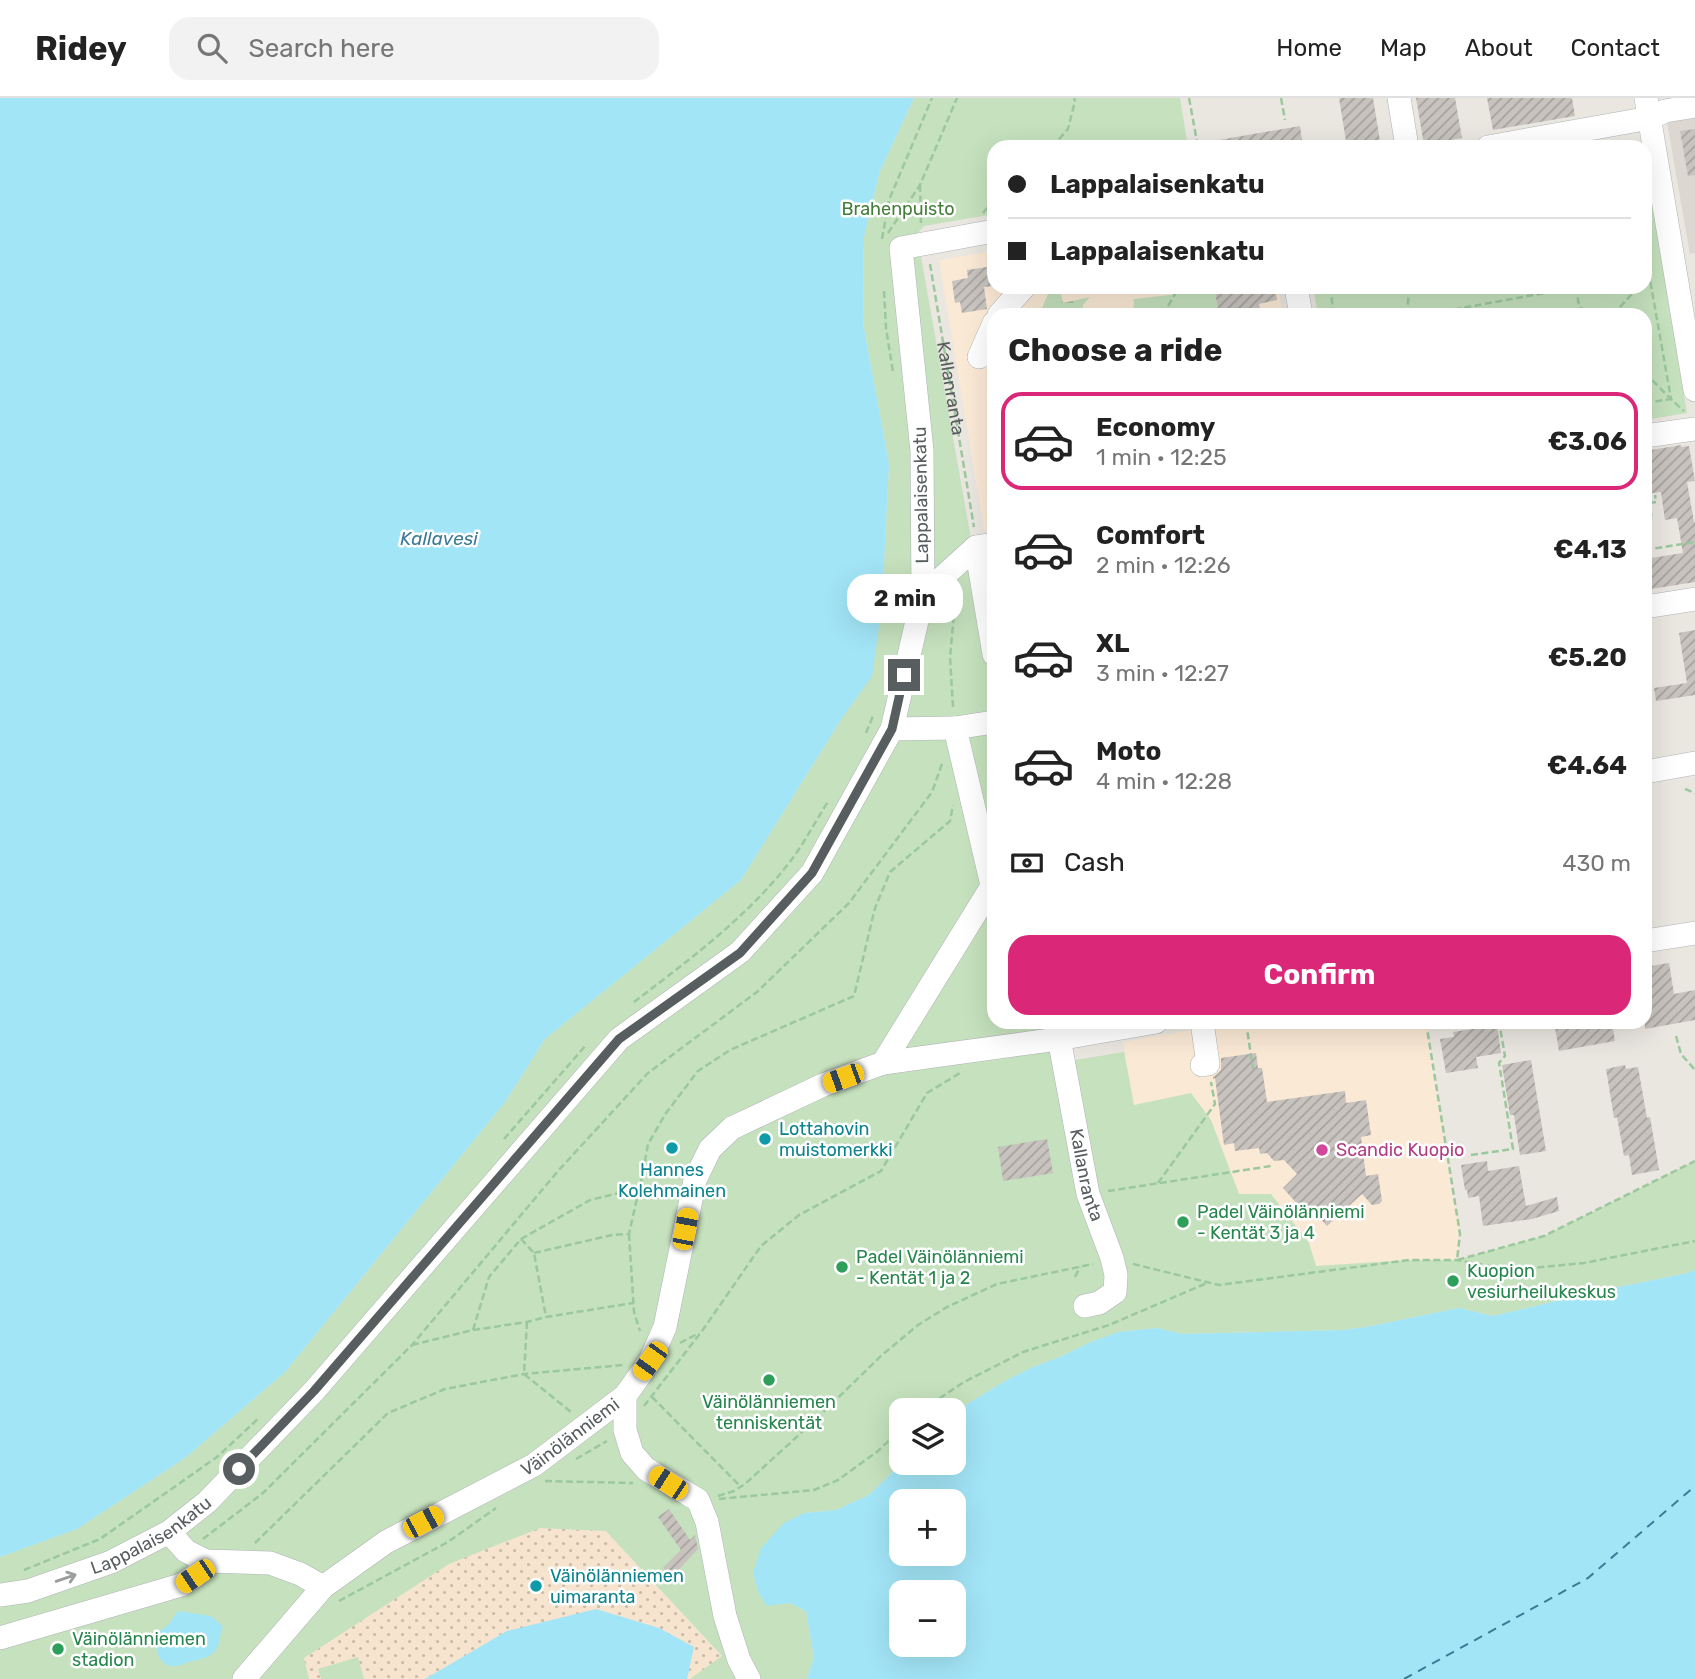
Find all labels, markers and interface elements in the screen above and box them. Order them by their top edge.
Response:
search box [169,17,659,80]
text: Ridey [35,29,127,68]
icon: search [193,29,231,67]
text: Search here [249,33,394,64]
text: Home [1276,34,1342,62]
text: Map [1380,34,1427,62]
text: About [1465,34,1533,62]
text: Contact [1571,34,1660,62]
text: Lappalaisenkatu [1050,169,1265,200]
park label: Brahenpuisto [841,198,955,220]
text: Lappalaisenkatu [1050,236,1265,267]
text: Choose a ride [1008,331,1222,369]
street label: Kallanranta [932,340,969,437]
icon: car [1012,410,1075,473]
text: Economy [1096,412,1215,443]
street label: Lappalaisenkatu [909,426,933,564]
text: €3.06 [1548,426,1627,457]
text: 1 min · 12:25 [1096,443,1227,471]
icon: car [1012,518,1075,581]
text: Comfort [1096,520,1205,551]
water label: Kallavesi [400,527,478,550]
text: €4.13 [1553,534,1627,565]
text: 2 min · 12:26 [1096,551,1231,579]
callout: 2 min [846,574,962,622]
text: 2 min [874,584,936,612]
icon: car [1012,626,1075,689]
text: XL [1096,628,1129,659]
text: €5.20 [1548,642,1627,673]
route end [888,659,920,691]
text: 3 min · 12:27 [1096,659,1229,687]
icon: car [1012,734,1075,797]
text: Moto [1096,736,1161,767]
text: €4.64 [1547,750,1627,781]
text: 4 min · 12:28 [1096,767,1232,795]
icon: cash [1008,844,1046,882]
text: Cash [1064,847,1125,878]
text: 430 m [1562,849,1631,877]
button: Confirm [1008,935,1631,1015]
car [820,1061,867,1095]
place label: Lottahovin muistomerkki [779,1118,893,1161]
street label: Kallanranta [1065,1127,1108,1224]
marker: Lottahovin muistomerkki [757,1131,773,1147]
place label: Scandic Kuopio [1336,1139,1464,1161]
marker: Hannes Kolehmainen [664,1140,680,1156]
marker: Scandic Kuopio [1314,1142,1330,1158]
place label: Hannes Kolehmainen [618,1159,726,1202]
place label: Padel Väinölänniemi - Kentät 3 ja 4 [1197,1201,1365,1244]
car [671,1206,700,1252]
marker: Padel Väinölänniemi - Kentät 3 ja 4 [1175,1214,1191,1230]
place label: Padel Väinölänniemi - Kentät 1 ja 2 [856,1246,1024,1289]
marker: Padel Väinölänniemi - Kentät 1 ja 2 [834,1259,850,1275]
place label: Kuopion vesiurheilukeskus [1467,1260,1616,1303]
marker: Kuopion vesiurheilukeskus [1445,1273,1461,1289]
car [630,1338,671,1384]
marker: Väinölänniemen tenniskentät [761,1372,777,1388]
place label: Väinölänniemen tenniskentät [702,1391,836,1434]
street label: Väinölänniemi [517,1393,624,1481]
map controls [889,1398,966,1657]
button: layers [889,1398,966,1475]
route start [223,1453,255,1485]
car [645,1463,692,1503]
button: + [889,1489,966,1566]
street label: Lappalaisenkatu [88,1492,216,1579]
car [400,1503,447,1541]
car [172,1556,219,1596]
place label: Väinölänniemen uimaranta [550,1565,684,1608]
one-way arrow [54,1571,76,1583]
marker: Väinölänniemen uimaranta [528,1578,544,1594]
button: − [889,1580,966,1657]
place label: Väinölänniemen stadion [72,1628,206,1671]
marker: Väinölänniemen stadion [50,1641,66,1657]

